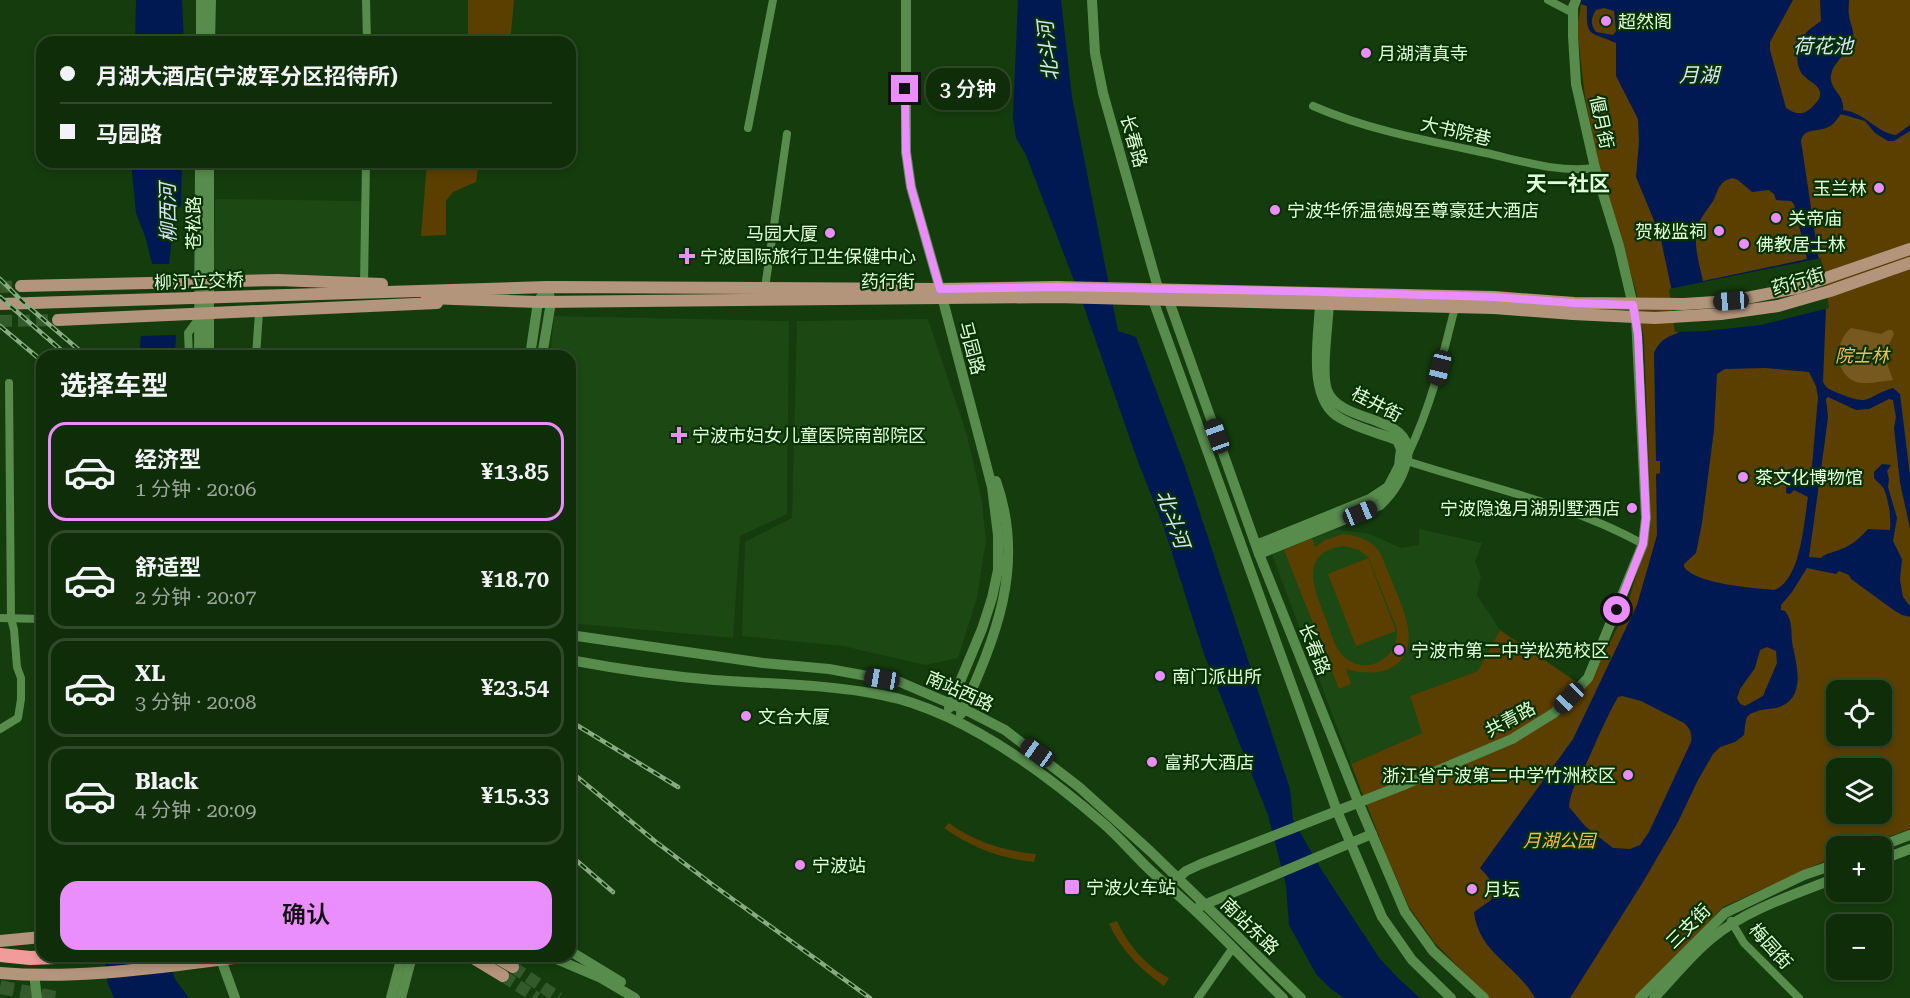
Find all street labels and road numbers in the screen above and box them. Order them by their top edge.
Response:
street label: 偃月街 [1586,93,1618,151]
street label: 长春路 [1116,112,1152,170]
street label: 大书院巷 [1419,113,1493,149]
street label: 苍松路 [183,196,204,250]
street label: 药行街 [1769,263,1827,299]
street label: 柳汀立交桥 [154,269,244,293]
street label: 药行街 [861,271,915,292]
street label: 马园路 [955,319,989,377]
street label: 桂井街 [1348,382,1406,426]
street label: 长春路 [1295,620,1335,678]
street label: 南站西路 [923,667,997,715]
street label: 共青路 [1481,697,1539,741]
street label: 南站东路 [1217,893,1283,959]
street label: 三支街 [1661,899,1715,953]
street label: 梅园街 [1745,919,1797,973]

